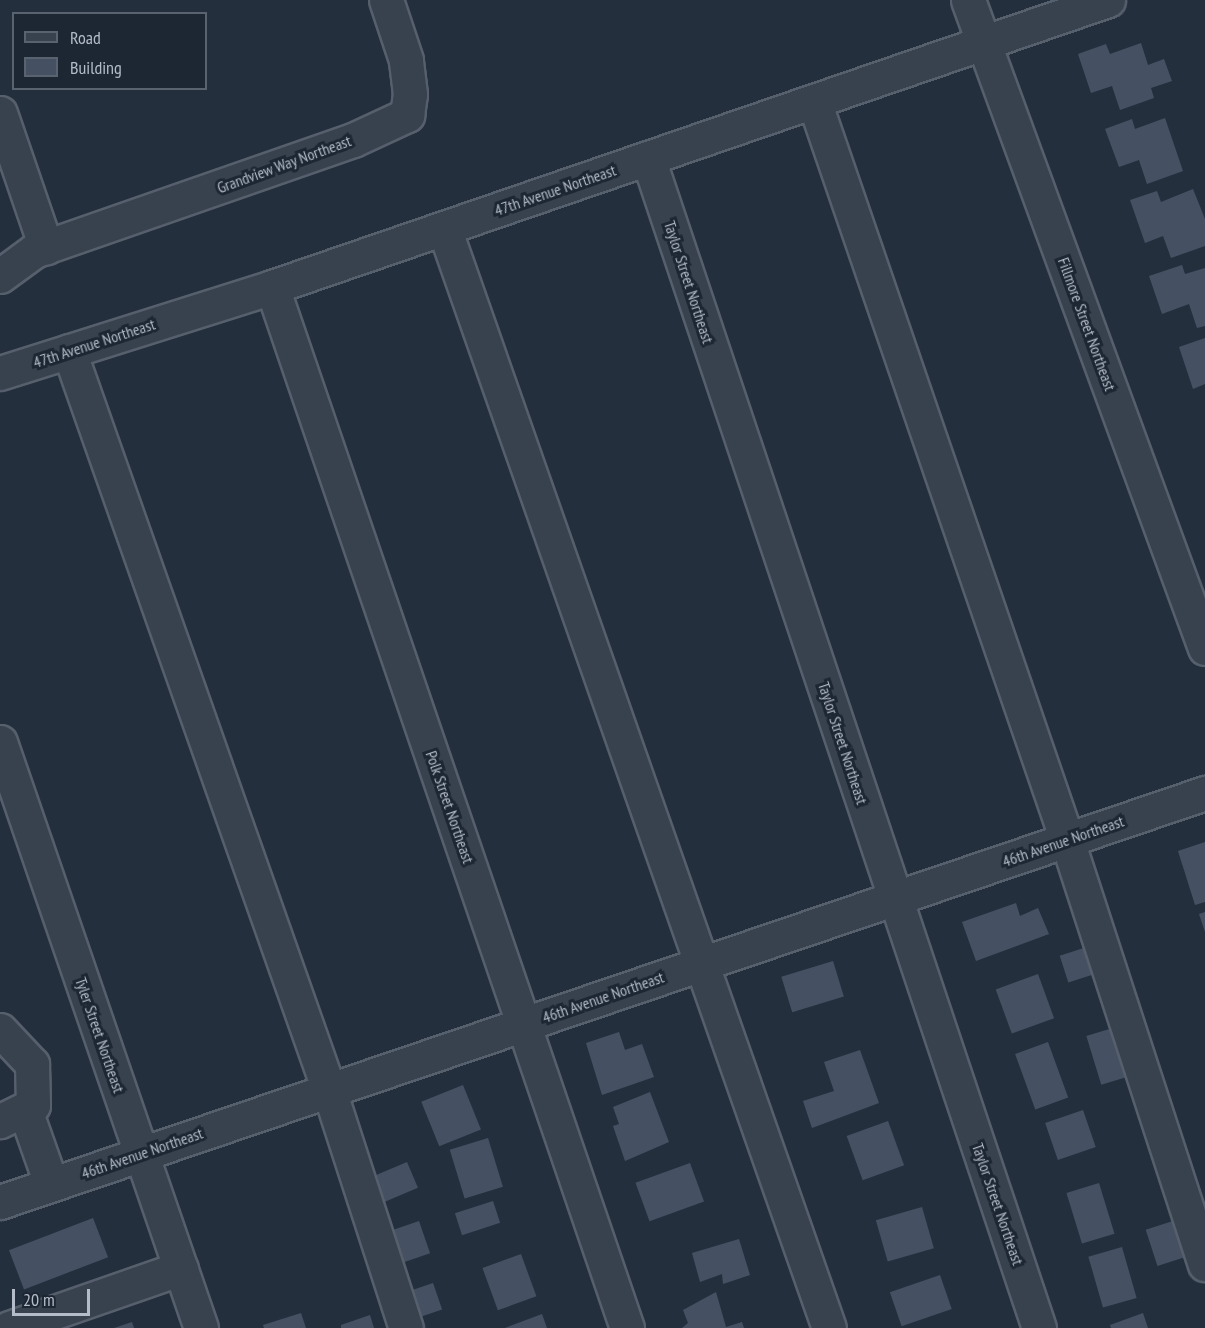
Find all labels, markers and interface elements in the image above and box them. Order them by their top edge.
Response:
legend [12,12,207,90]
text: Road [70,26,101,49]
text: Building [70,56,122,79]
street label: Grandview Way Northeast [214,131,354,197]
street label: 47th Avenue Northeast [492,160,618,220]
street label: Taylor Street Northeast [660,218,718,346]
street label: Fillmore Street Northeast [1054,255,1120,393]
street label: 47th Avenue Northeast [30,314,158,372]
street label: Taylor Street Northeast [814,679,872,807]
street label: Polk Street Northeast [422,748,478,866]
street label: 46th Avenue Northeast [1000,811,1126,871]
street label: 46th Avenue Northeast [540,967,666,1027]
street label: Tyler Street Northeast [71,975,129,1095]
street label: 46th Avenue Northeast [79,1123,205,1183]
street label: Taylor Street Northeast [968,1141,1028,1267]
scale bar [15,1277,93,1315]
text: 20 m [23,1288,55,1311]

